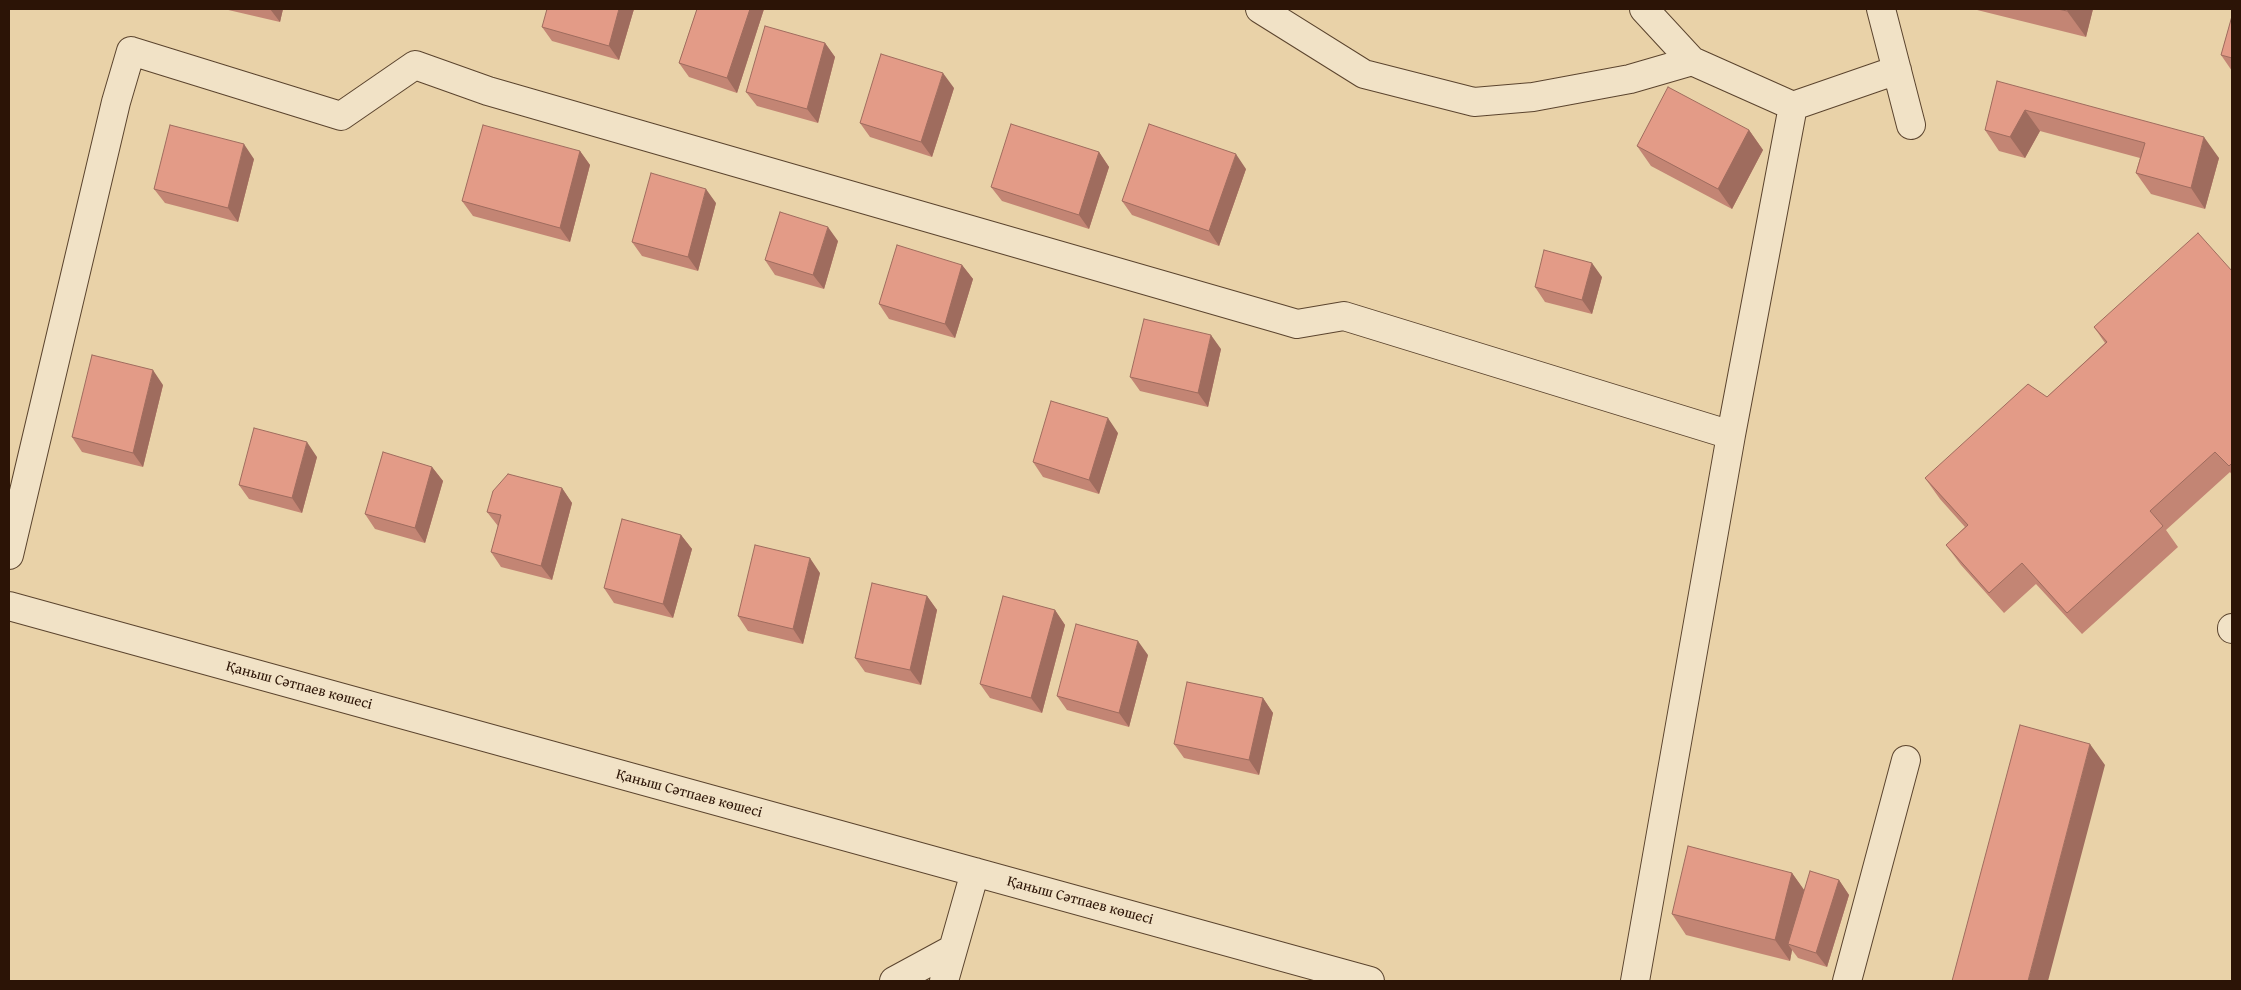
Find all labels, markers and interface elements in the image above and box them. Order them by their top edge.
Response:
street label: Қаныш Сәтпаев көшесі [224,658,374,714]
street label: Қаныш Сәтпаев көшесі [614,766,764,822]
street label: Қаныш Сәтпаев көшесі [1005,873,1155,929]

